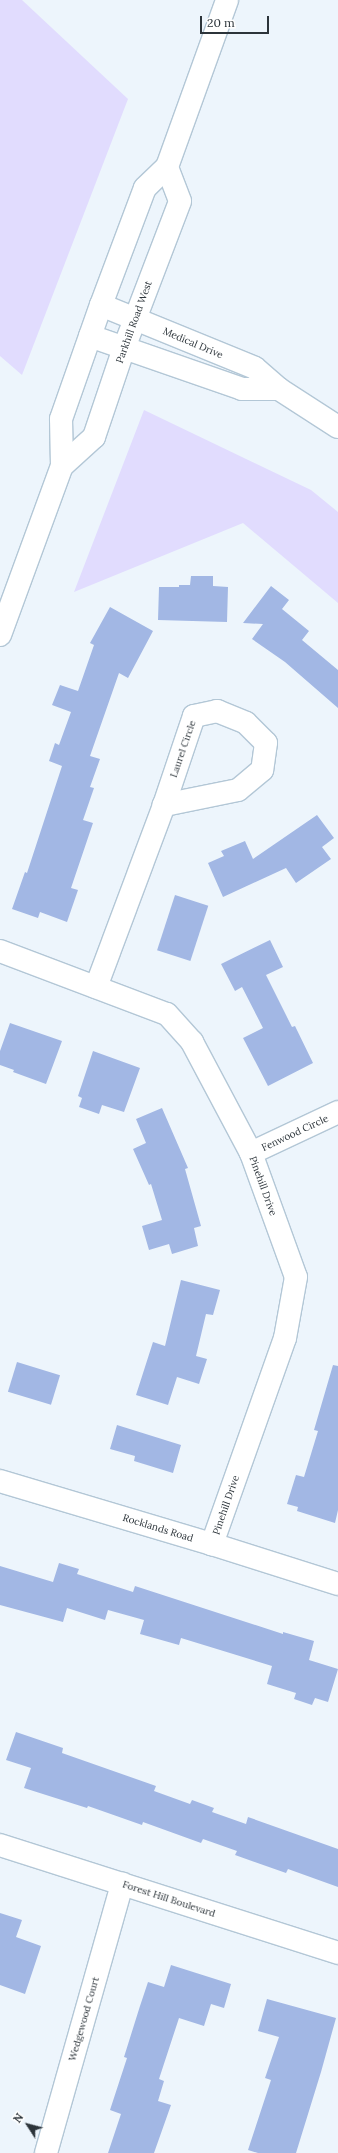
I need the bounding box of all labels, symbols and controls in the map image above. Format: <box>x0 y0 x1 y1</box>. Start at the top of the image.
scale bar <box>202 8 271 34</box>
text: 20 m <box>207 15 235 30</box>
street label: Parkhill Road West <box>113 279 155 365</box>
street label: Medical Drive <box>161 325 225 361</box>
street label: Laurel Circle <box>168 719 198 779</box>
street label: Fenwood Circle <box>260 1112 330 1154</box>
street label: Pinehill Drive <box>247 1155 279 1217</box>
street label: Pinehill Drive <box>210 1474 242 1536</box>
street label: Rocklands Road <box>121 1512 195 1544</box>
street label: Forest Hill Boulevard <box>121 1878 217 1920</box>
street label: Wedgewood Court <box>66 1976 102 2062</box>
north arrow <box>8 2105 48 2145</box>
text: N <box>10 2110 26 2126</box>

